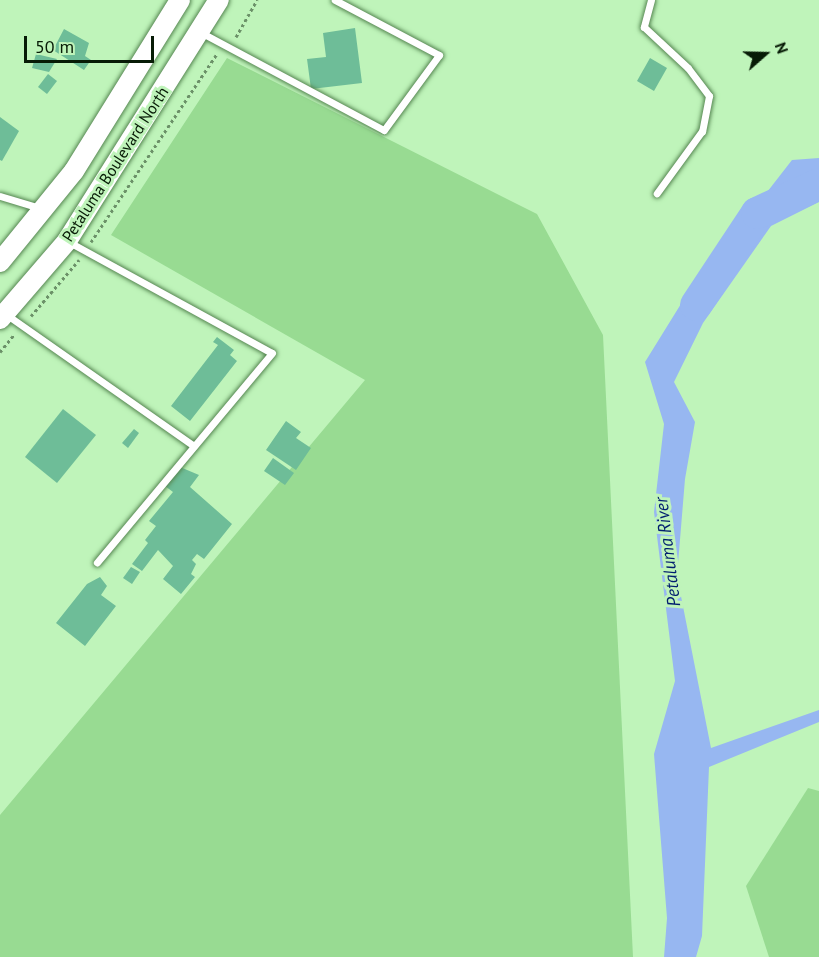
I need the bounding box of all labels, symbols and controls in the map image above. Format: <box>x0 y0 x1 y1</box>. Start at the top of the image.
scale bar <box>27 24 158 62</box>
north arrow <box>735 24 795 84</box>
text: 50 m <box>35 35 74 58</box>
text: N <box>771 39 793 56</box>
street label: Petaluma Boulevard North <box>58 83 172 245</box>
water label: Petaluma River <box>651 496 685 608</box>

